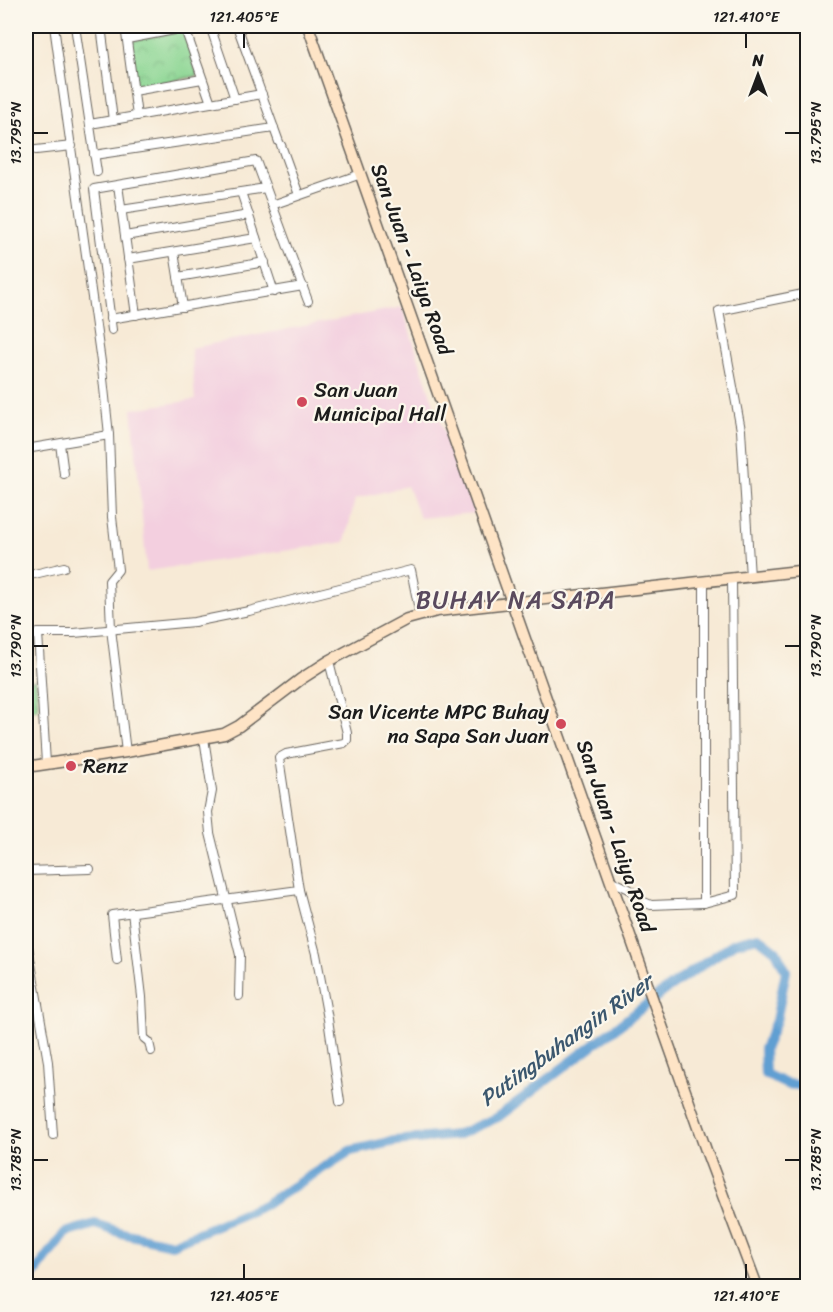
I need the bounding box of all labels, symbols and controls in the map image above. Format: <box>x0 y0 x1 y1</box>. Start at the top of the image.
text: 121.405°E <box>210 4 280 30</box>
text: 121.410°E <box>713 4 781 30</box>
north arrow <box>728 45 788 105</box>
text: N <box>751 46 764 75</box>
text: 13.795°N <box>3 101 29 164</box>
text: 13.795°N <box>803 101 829 164</box>
street label: San Juan - Laiya Road <box>360 158 465 362</box>
place label: San Juan Municipal Hall <box>314 371 447 433</box>
marker: San Juan Municipal Hall <box>295 395 309 409</box>
district label: BUHAY NA SAPA <box>416 579 616 621</box>
text: 13.790°N <box>3 614 29 678</box>
text: 13.790°N <box>803 614 829 678</box>
place label: San Vicente MPC Buhay na Sapa San Juan <box>328 693 549 755</box>
marker: San Vicente MPC Buhay na Sapa San Juan <box>554 717 568 731</box>
street label: San Juan - Laiya Road <box>565 734 667 940</box>
place label: Renz <box>83 747 129 785</box>
marker: Renz <box>64 759 78 773</box>
water label: Putingbuhangin River <box>471 961 664 1117</box>
text: 13.785°N <box>3 1128 29 1191</box>
text: 13.785°N <box>803 1128 829 1191</box>
text: 121.405°E <box>210 1283 280 1309</box>
text: 121.410°E <box>713 1283 781 1309</box>

